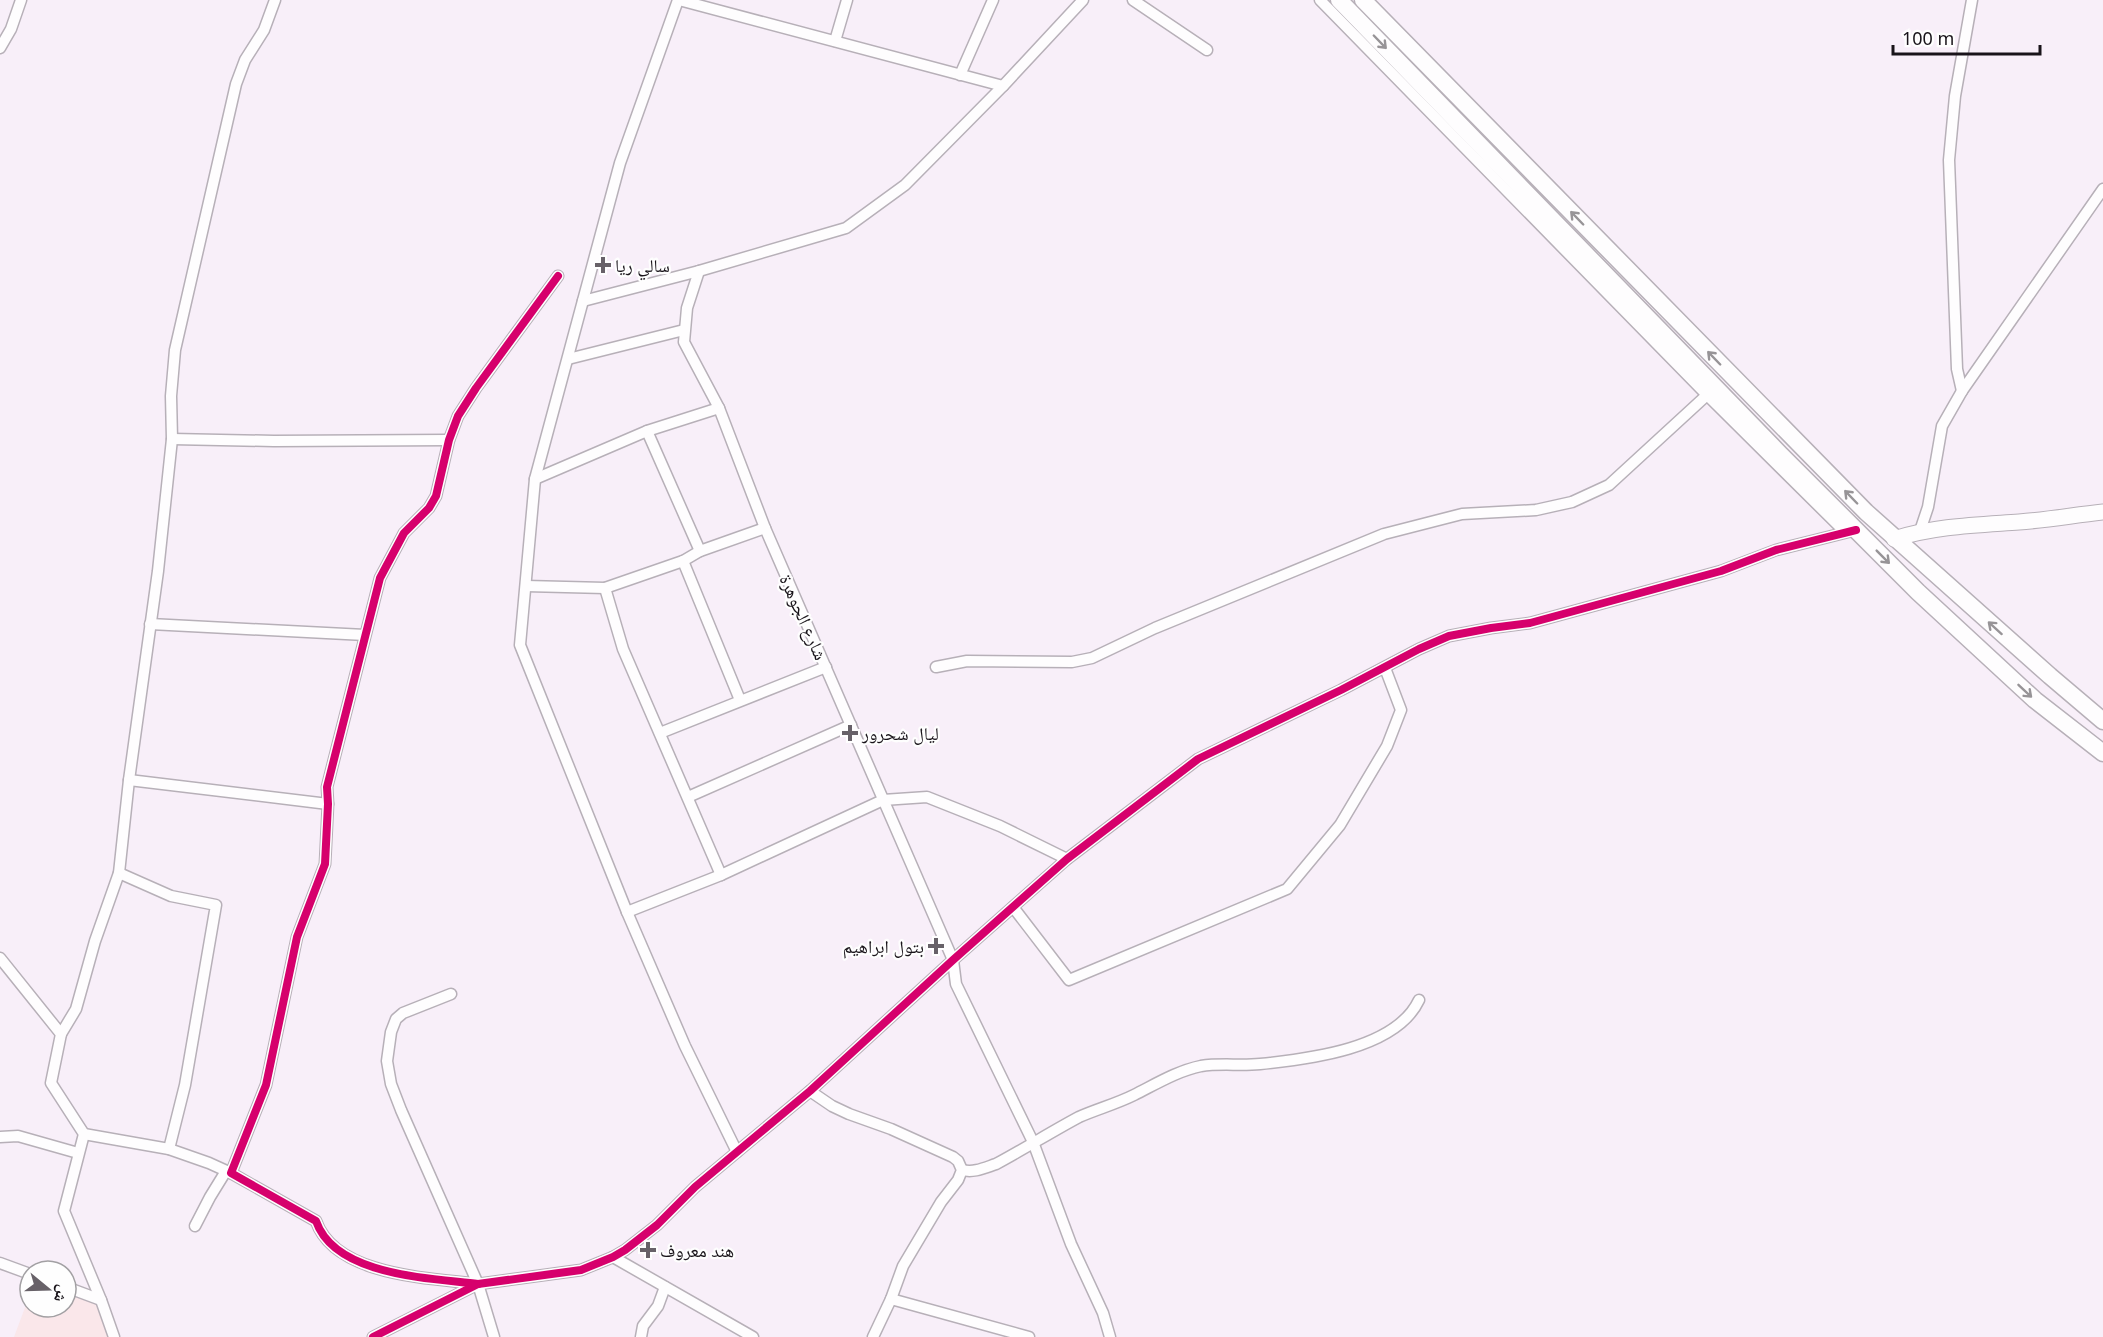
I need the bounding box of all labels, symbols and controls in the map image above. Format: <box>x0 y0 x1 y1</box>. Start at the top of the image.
scale bar <box>1893 18 2040 56</box>
text: 100 m <box>1902 26 1954 50</box>
one-way arrow <box>1373 34 1387 49</box>
one-way arrow <box>1570 211 1585 226</box>
place label: سالي ريا <box>615 253 670 281</box>
marker: سالي ريا <box>596 258 610 272</box>
one-way arrow <box>1707 350 1721 365</box>
one-way arrow <box>1843 489 1858 504</box>
one-way arrow <box>1876 550 1890 565</box>
street label: شارع الجوهرة <box>774 570 834 664</box>
one-way arrow <box>1988 621 2003 635</box>
one-way arrow <box>2017 683 2032 697</box>
place label: ليال شحرور <box>861 721 939 745</box>
marker: ليال شحرور <box>843 726 857 740</box>
place label: بتول ابراهيم <box>843 934 924 959</box>
marker: بتول ابراهيم <box>929 939 943 953</box>
place label: هند معروف <box>660 1238 734 1262</box>
marker: هند معروف <box>641 1243 655 1257</box>
north arrow <box>18 1259 78 1319</box>
text: ش <box>49 1282 75 1306</box>

